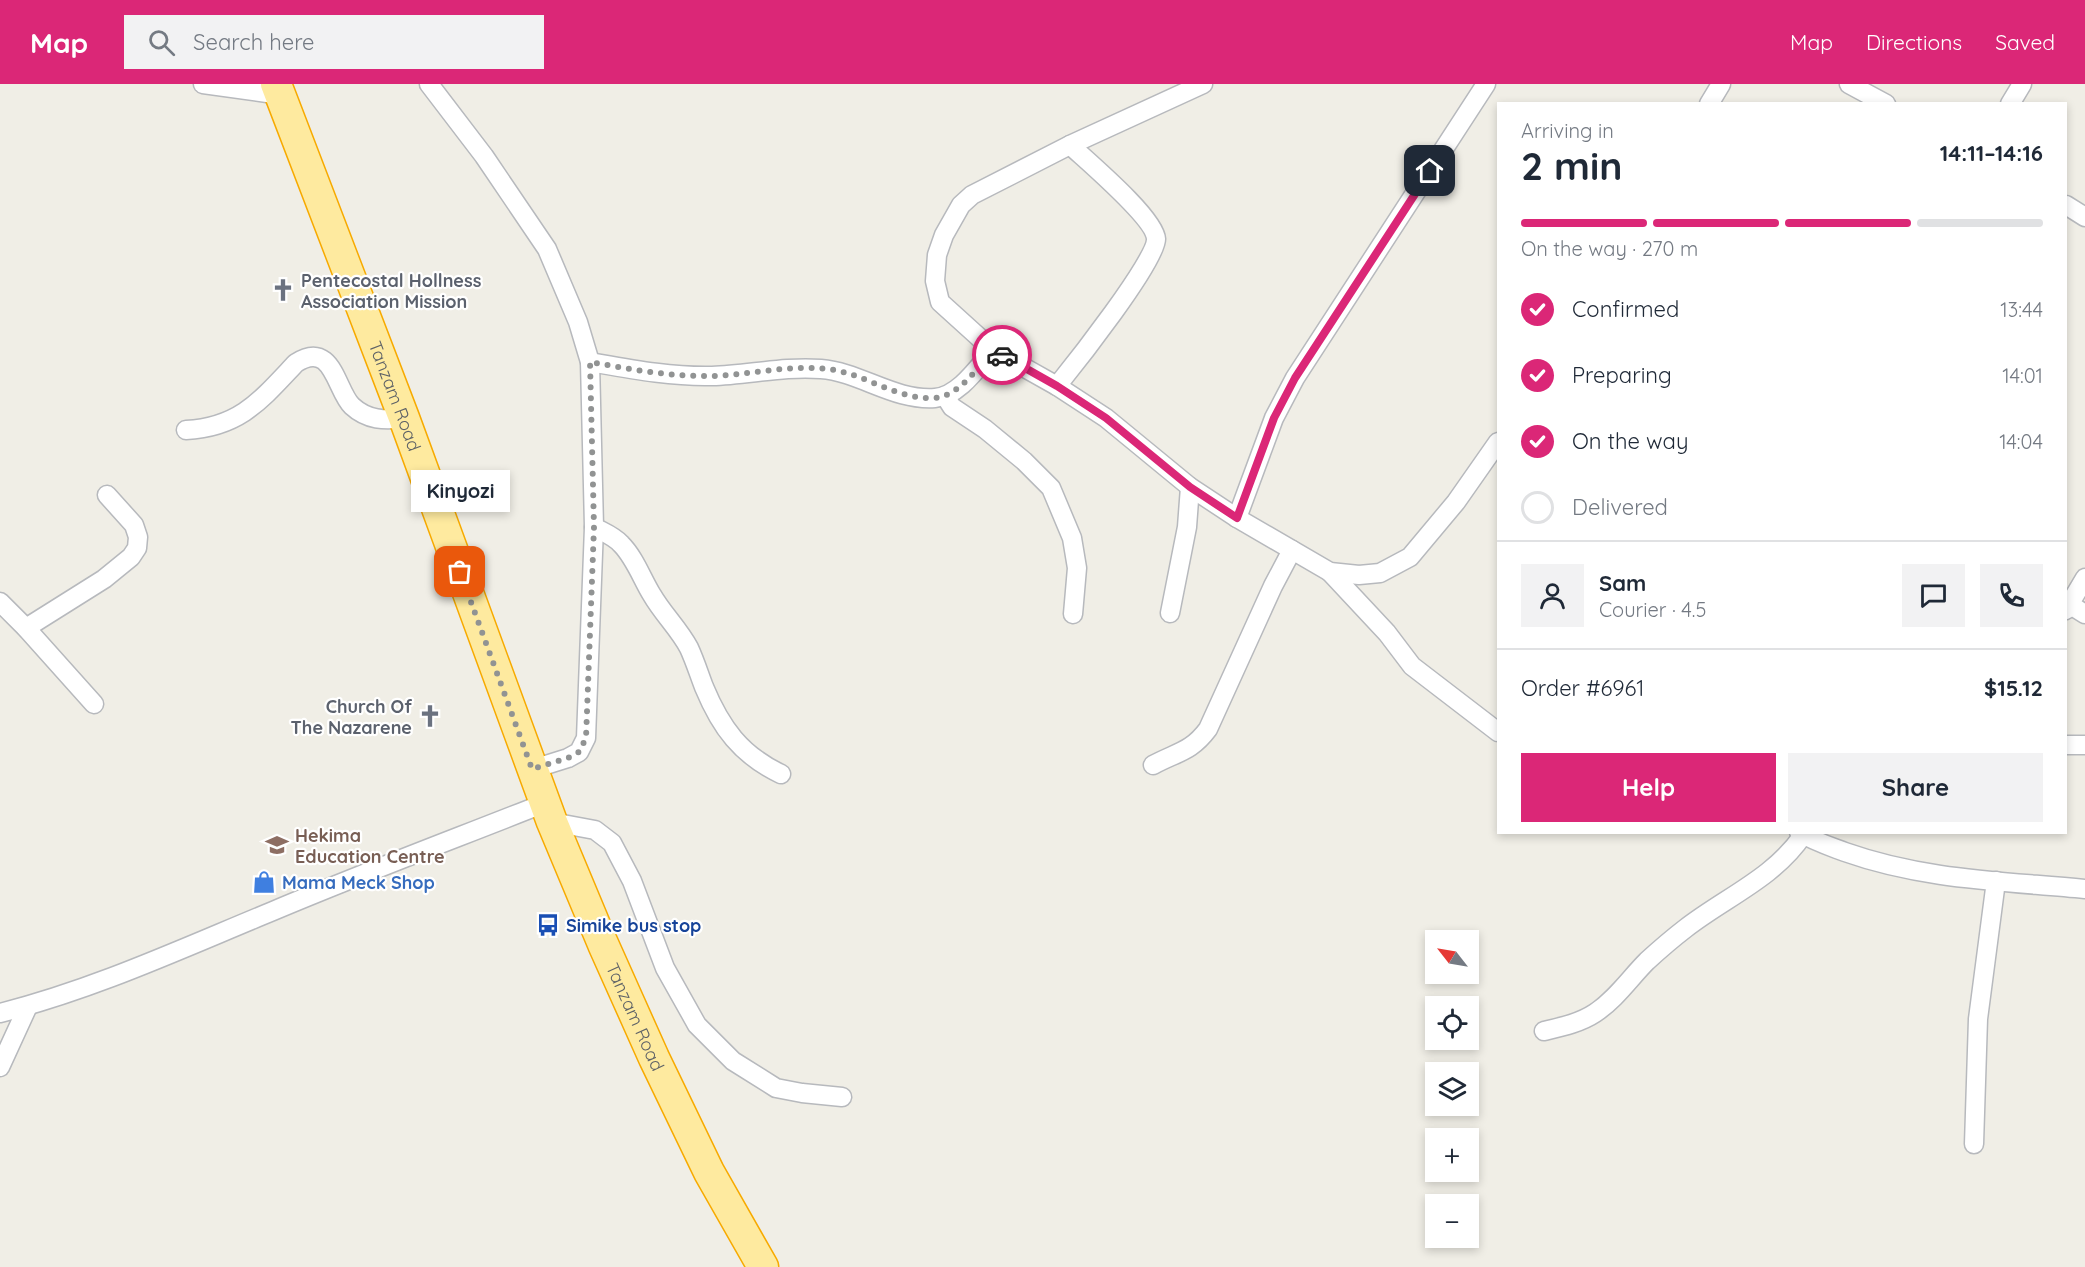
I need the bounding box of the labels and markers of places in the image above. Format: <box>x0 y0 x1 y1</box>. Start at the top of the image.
pin <box>1404 145 1455 196</box>
place label: Pentecostal Hollness Association Mission <box>301 269 482 313</box>
church icon: Pentecostal Hollness Association Mission <box>270 277 296 303</box>
callout: Kinyozi <box>410 470 510 512</box>
pin <box>434 546 485 597</box>
place label: Church Of The Nazarene <box>291 695 412 739</box>
church icon: Church Of The Nazarene <box>417 703 443 729</box>
place label: Hekima Education Centre <box>295 824 445 868</box>
school or university icon: Hekima Education Centre <box>264 832 290 858</box>
shop icon: Mama Meck Shop <box>251 869 277 895</box>
place label: Mama Meck Shop <box>282 871 435 894</box>
bus stop icon: Simike bus stop <box>535 912 561 938</box>
place label: Simike bus stop <box>566 914 701 937</box>

